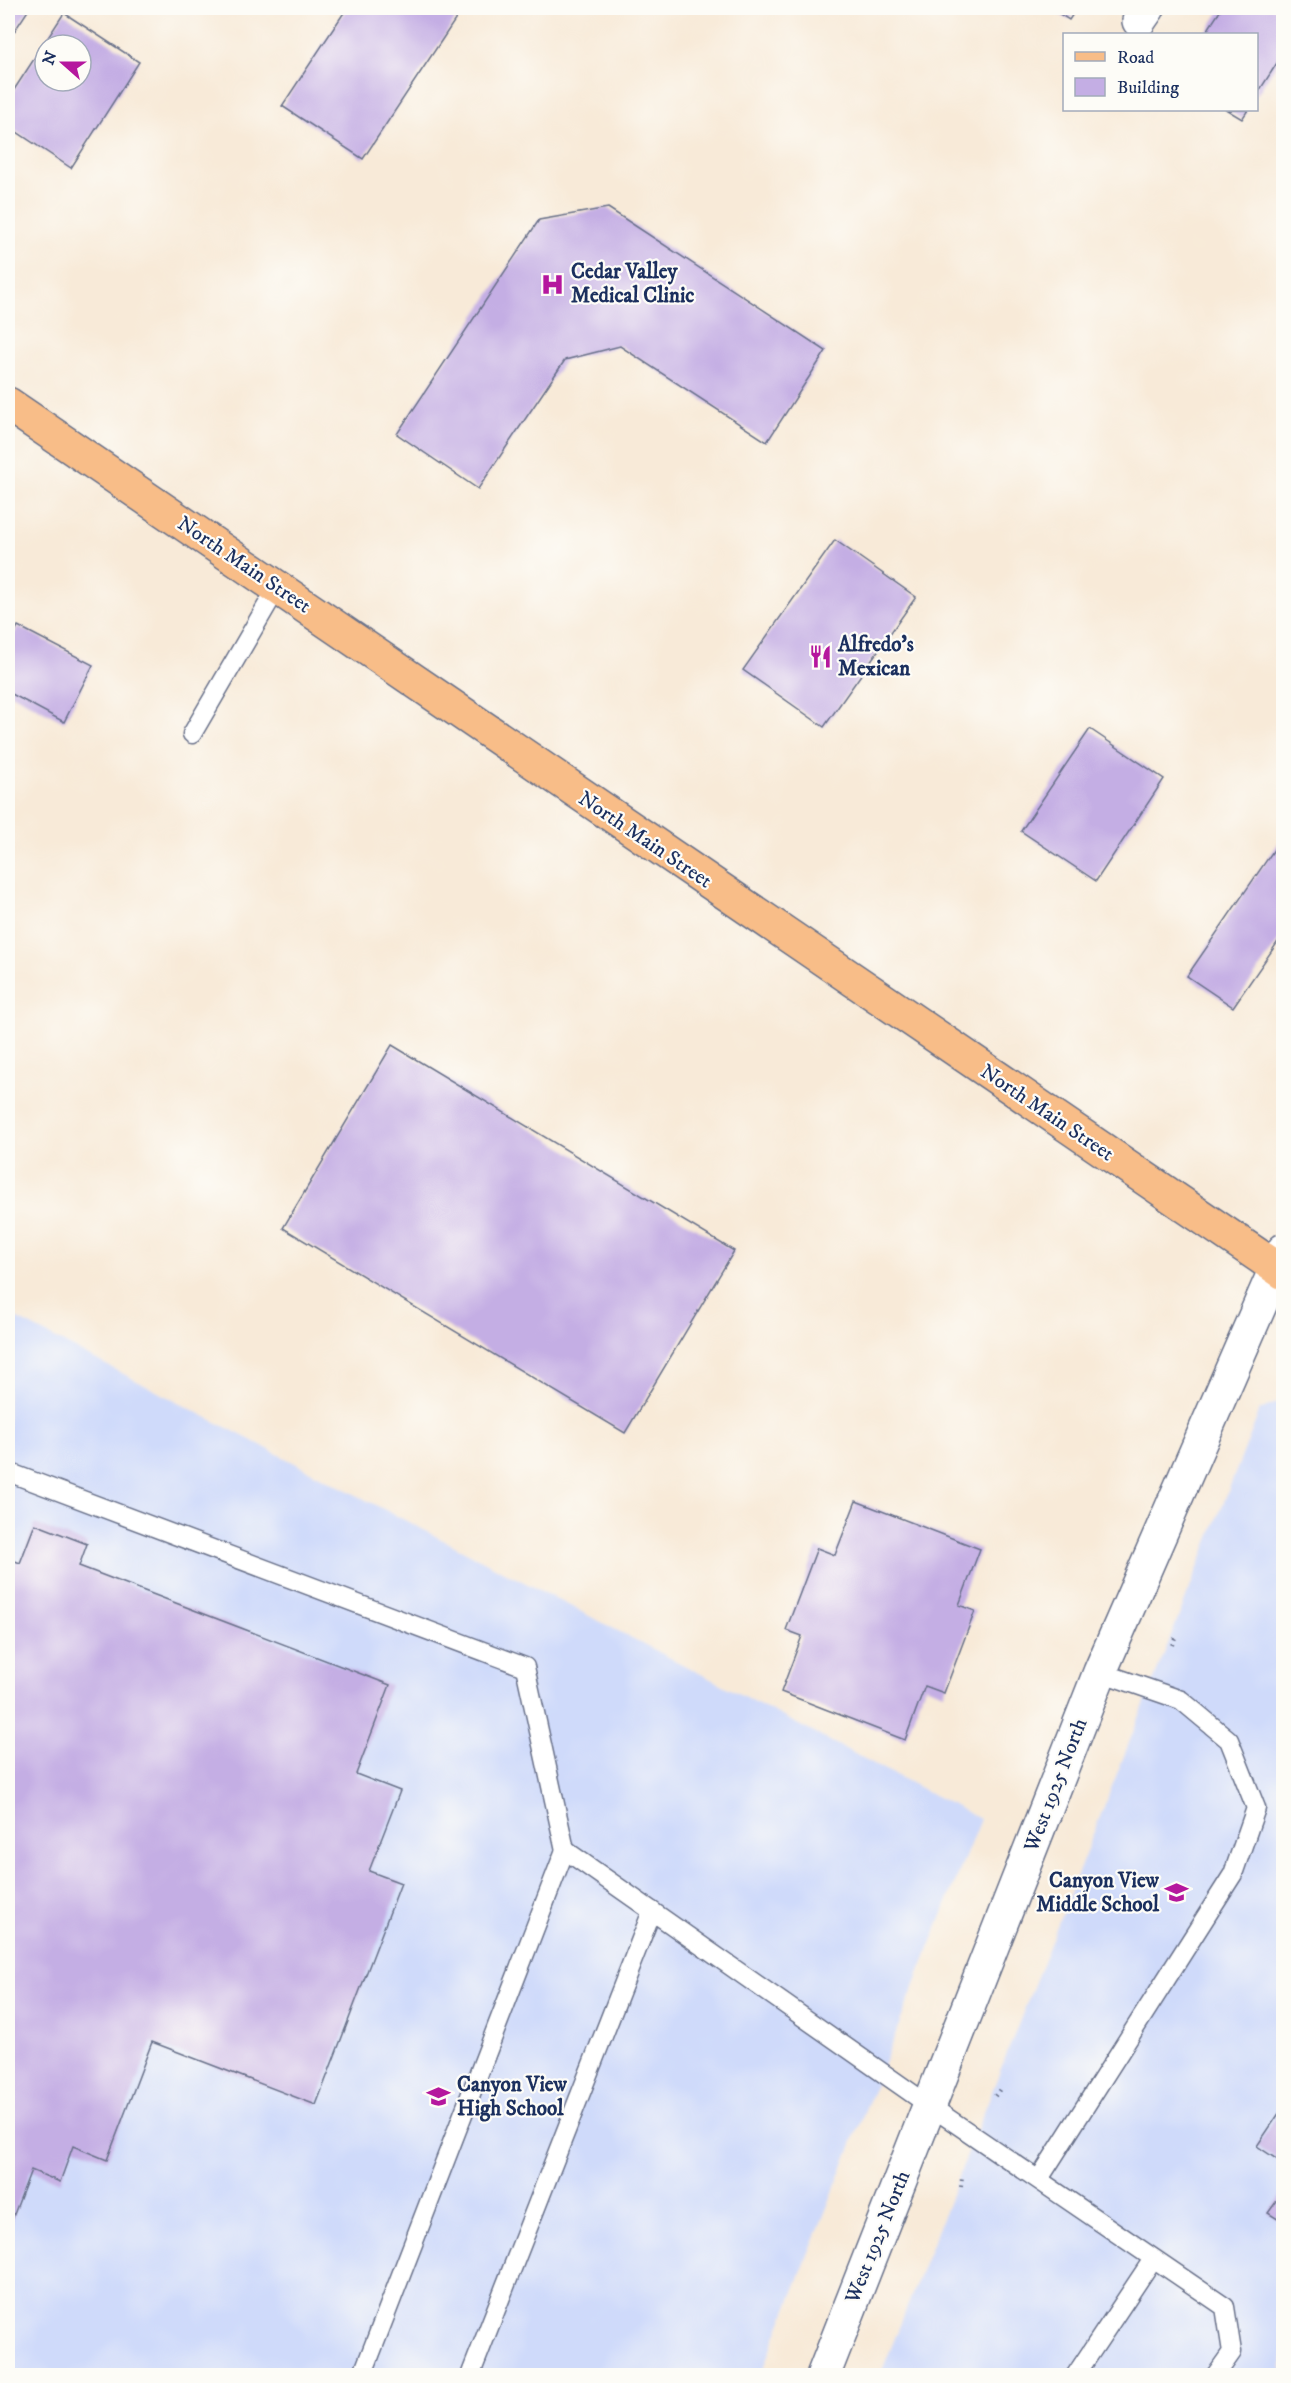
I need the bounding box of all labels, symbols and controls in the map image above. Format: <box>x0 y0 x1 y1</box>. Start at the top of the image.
north arrow <box>33 33 93 93</box>
legend <box>1063 33 1258 111</box>
text: Road <box>1117 47 1154 69</box>
text: N <box>38 48 62 68</box>
text: Building <box>1117 77 1179 99</box>
place label: Cedar Valley Medical Clinic <box>571 259 694 309</box>
hospital icon: Cedar Valley Medical Clinic <box>540 271 566 297</box>
street label: North Main Street <box>172 511 316 619</box>
place label: Alfredo's Mexican <box>837 632 914 682</box>
restaurant icon: Alfredo's Mexican <box>807 644 833 670</box>
street label: North Main Street <box>573 786 717 894</box>
street label: North Main Street <box>975 1059 1119 1167</box>
street label: West 1925 North <box>1018 1715 1093 1856</box>
place label: Canyon View Middle School <box>1036 1868 1160 1918</box>
school or university icon: Canyon View Middle School <box>1164 1880 1190 1906</box>
place label: Canyon View High School <box>457 2072 568 2122</box>
school or university icon: Canyon View High School <box>426 2084 452 2110</box>
street label: West 1925 North <box>839 2167 916 2308</box>

